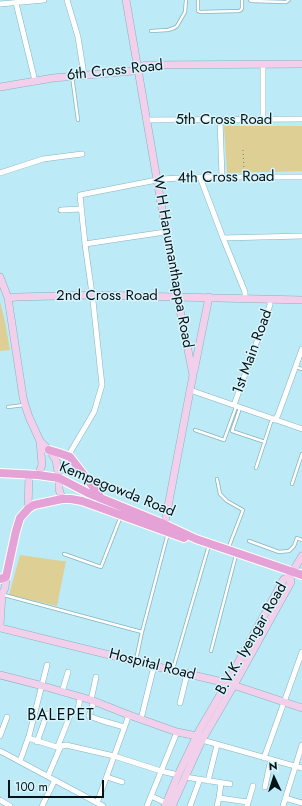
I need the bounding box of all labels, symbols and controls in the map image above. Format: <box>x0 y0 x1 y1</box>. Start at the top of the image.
street label: 6th Cross Road <box>66 57 164 85</box>
street label: 5th Cross Road <box>176 111 272 129</box>
street label: 4th Cross Road <box>177 168 275 188</box>
street label: W H Hanumanthappa Road <box>148 174 196 350</box>
street label: 2nd Cross Road <box>56 287 158 305</box>
street label: 1st Main Road <box>229 307 277 397</box>
street label: Kempegowda Road <box>57 459 177 521</box>
street label: B.V.K. Iyengar Road <box>213 580 291 698</box>
street label: Hospital Road <box>107 646 197 684</box>
district label: BALEPET <box>27 706 95 726</box>
north arrow <box>254 758 294 798</box>
text: N <box>268 758 278 774</box>
scale bar <box>10 772 106 798</box>
text: 100 m <box>15 778 48 796</box>

